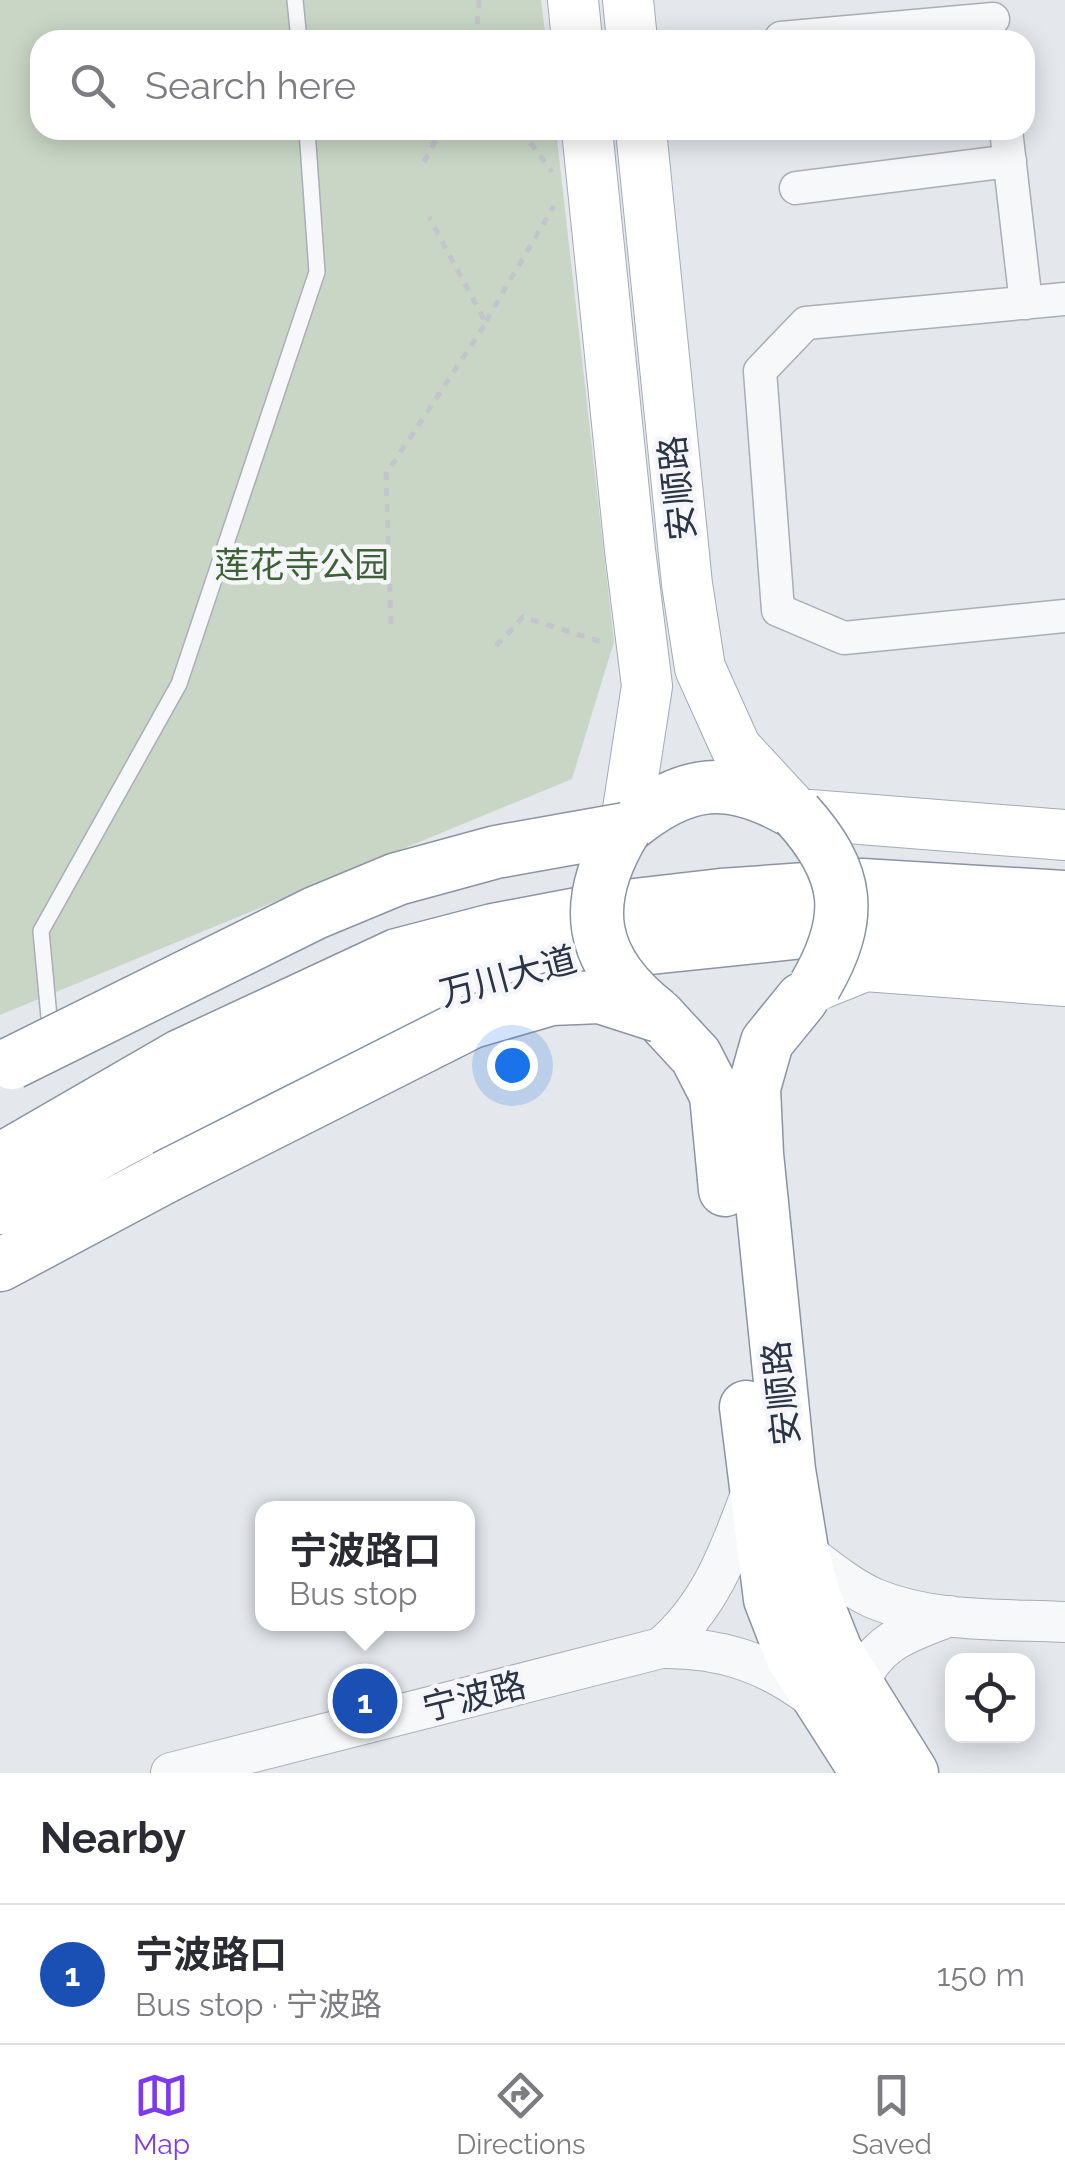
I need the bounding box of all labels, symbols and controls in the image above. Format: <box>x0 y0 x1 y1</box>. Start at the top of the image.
search box <box>30 30 1035 140</box>
icon: search <box>65 58 120 113</box>
text: Search here <box>145 63 356 108</box>
street label: 安顺路 <box>651 434 703 542</box>
park label: 莲花寺公园 <box>214 544 390 585</box>
street label: 万川大道 <box>435 938 581 1014</box>
your location <box>487 1040 538 1091</box>
street label: 安顺路 <box>755 1339 807 1447</box>
popup <box>255 1501 475 1631</box>
text: 宁波路口 <box>289 1528 441 1573</box>
text: Bus stop <box>289 1575 418 1612</box>
map controls <box>945 1653 1035 1743</box>
button: locate <box>945 1653 1035 1743</box>
street label: 宁波路 <box>418 1663 530 1729</box>
pin: 1 <box>332 1664 398 1738</box>
text: Nearby <box>40 1814 186 1863</box>
text: 宁波路口 <box>135 1932 287 1977</box>
text: 1 <box>65 1956 80 1993</box>
text: 150 m <box>937 1956 1025 1993</box>
text: Bus stop · 宁波路 <box>135 1986 382 2023</box>
tab: Map <box>133 2068 190 2161</box>
tab: Directions <box>456 2068 586 2161</box>
tab: Saved <box>852 2068 932 2161</box>

